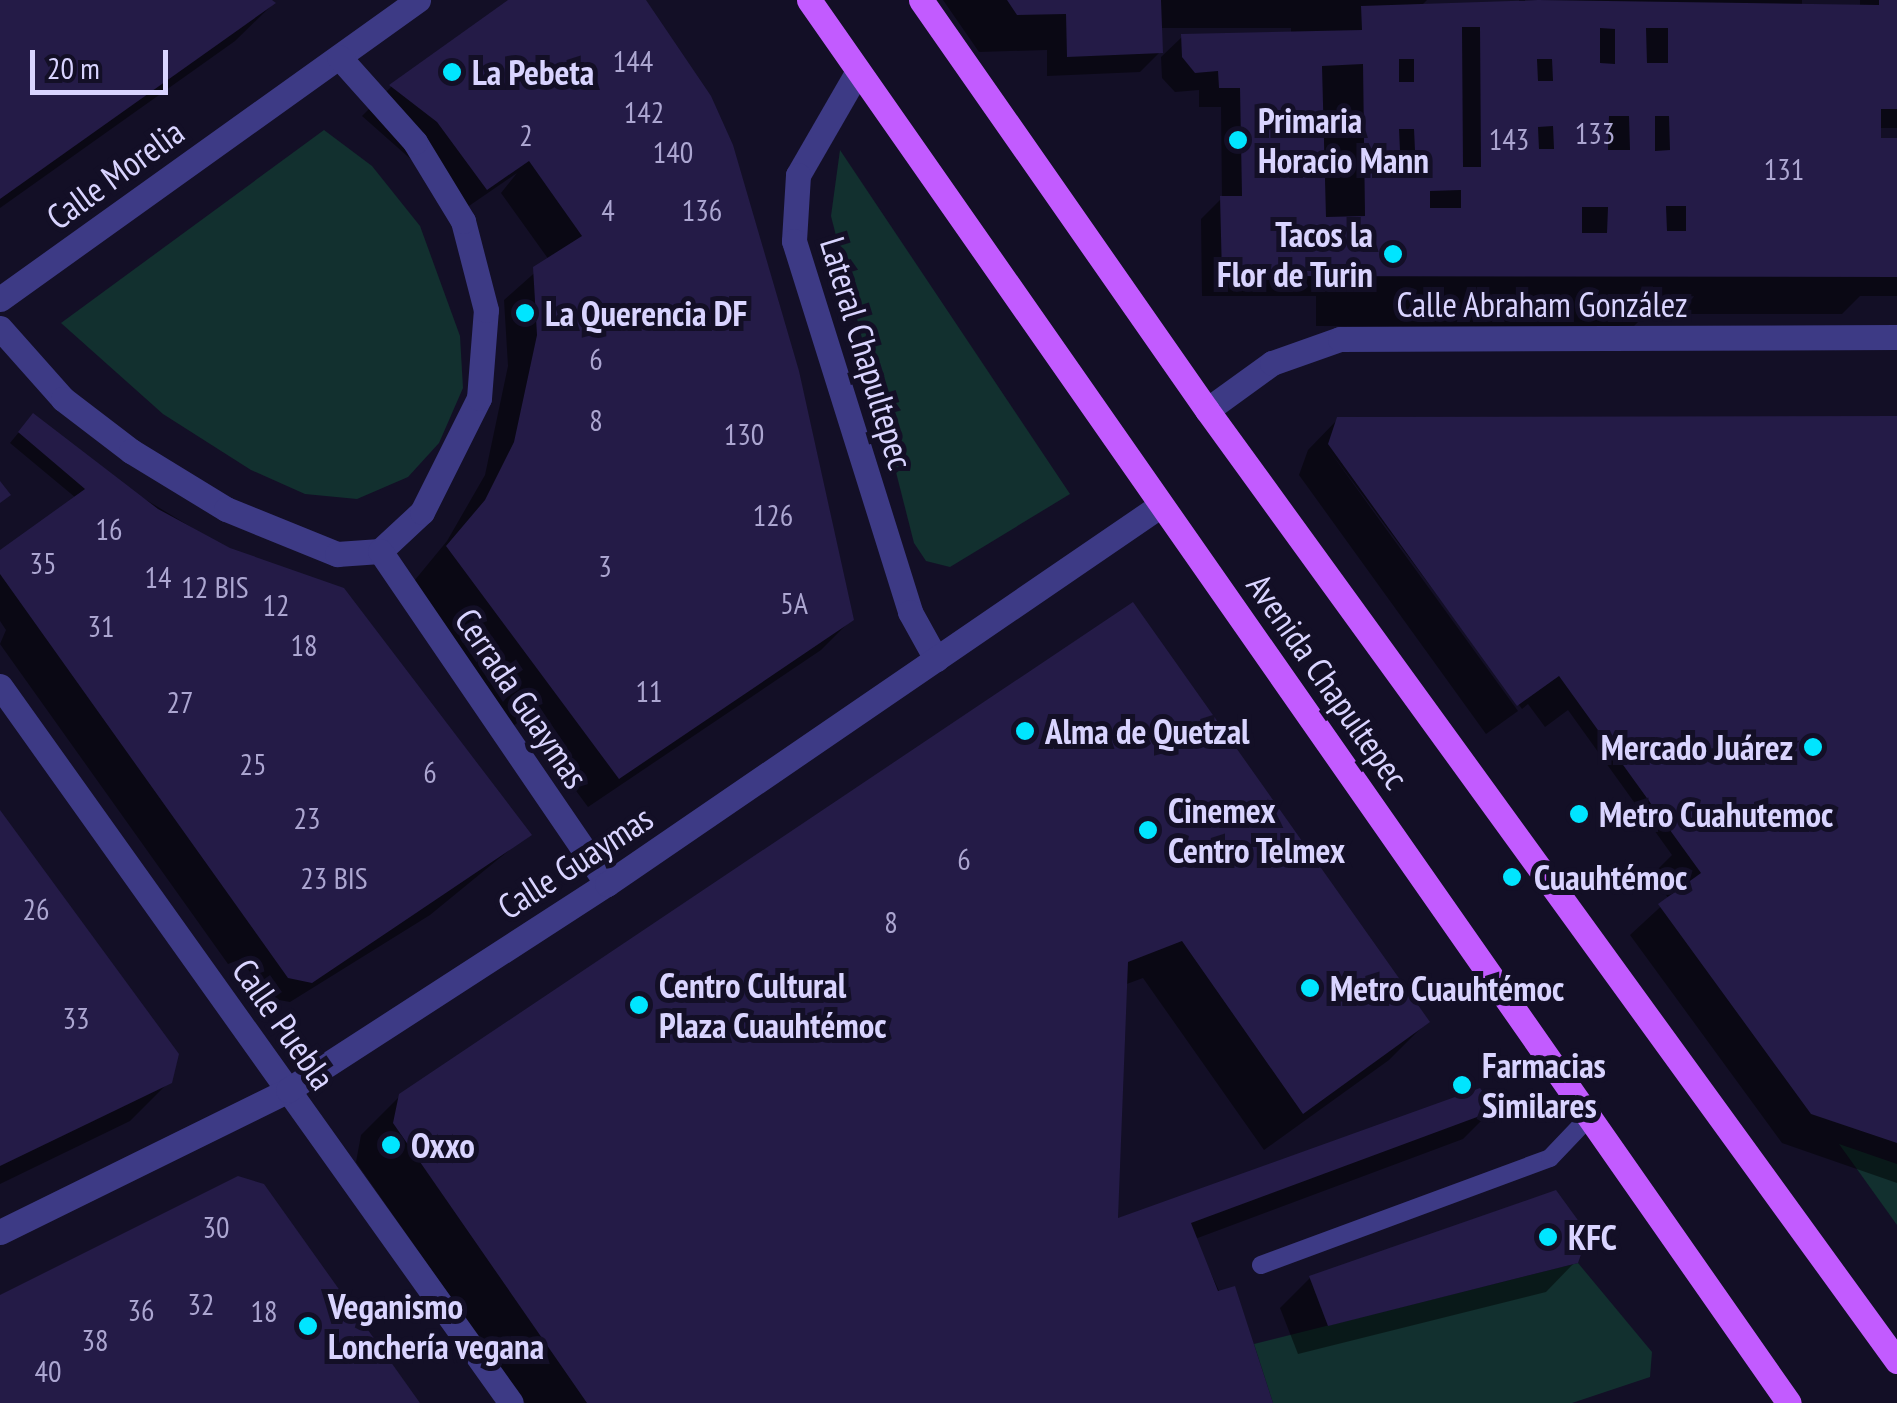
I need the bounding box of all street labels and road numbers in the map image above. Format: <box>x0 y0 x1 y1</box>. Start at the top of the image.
street label: Calle Morelia <box>38 110 192 238</box>
street label: Lateral Chapultepec <box>812 232 922 474</box>
street label: Calle Abraham González <box>1396 283 1688 325</box>
street label: Avenida Chapultepec <box>1238 565 1418 797</box>
street label: Cerrada Guaymas <box>447 600 597 796</box>
street label: Calle Guaymas <box>490 796 660 928</box>
street label: Calle Puebla <box>224 951 344 1097</box>

